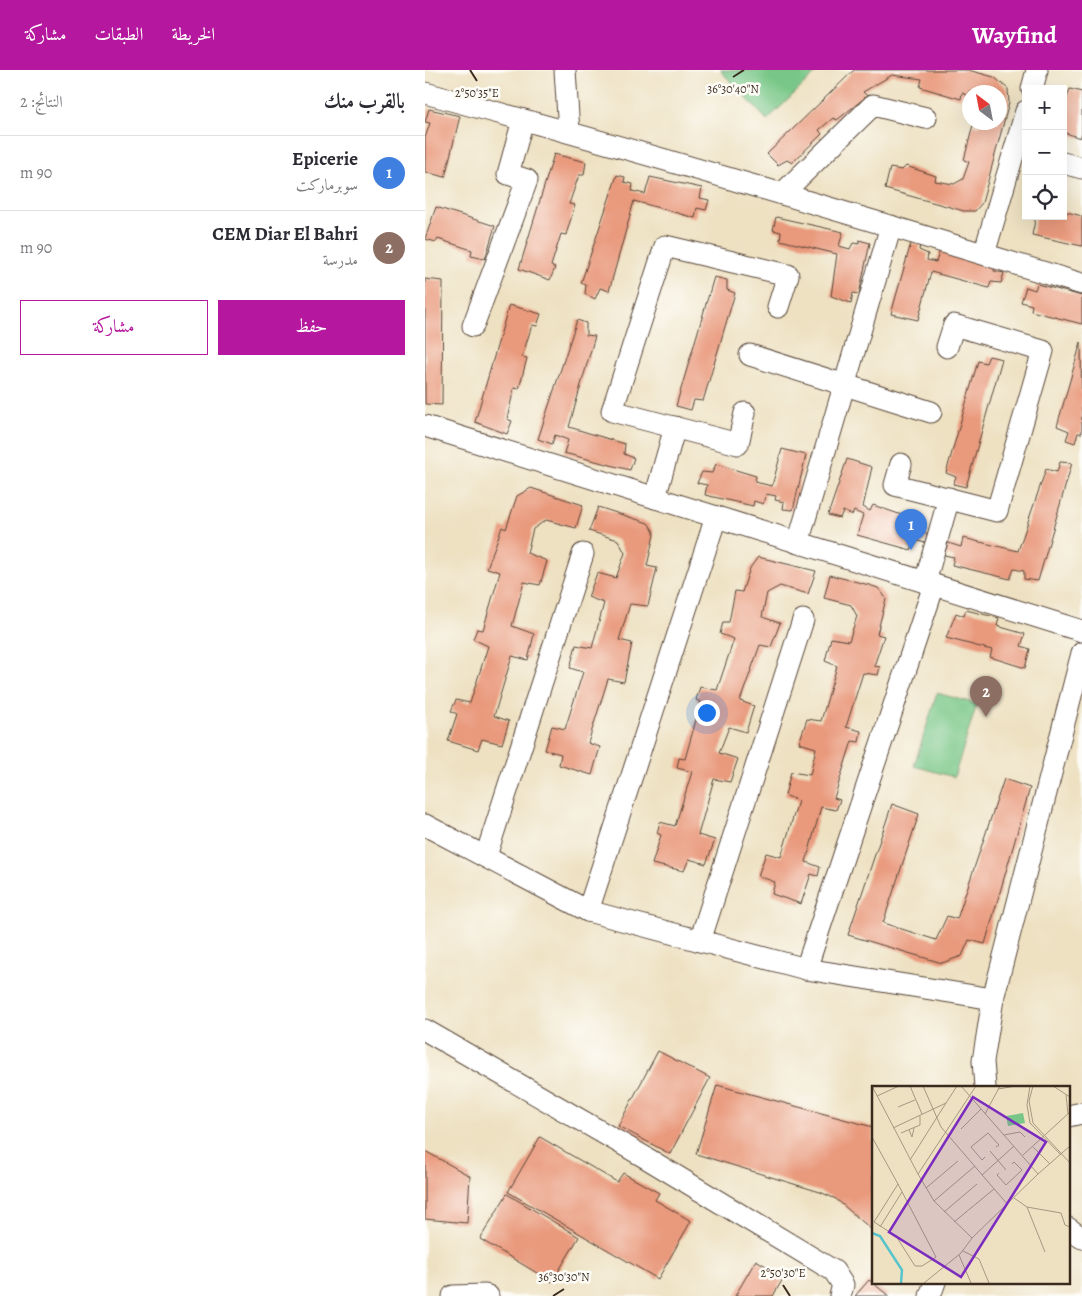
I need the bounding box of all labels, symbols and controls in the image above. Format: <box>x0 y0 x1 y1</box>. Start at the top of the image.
text: Wayfind <box>972 19 1057 51</box>
text: مشاركة <box>25 22 66 46</box>
text: الطبقات <box>94 22 143 46</box>
text: الخريطة <box>171 22 215 46</box>
text: 36°30'40"N <box>707 81 759 97</box>
text: 2°50'35"E <box>455 85 499 101</box>
north arrow <box>962 85 1007 130</box>
map controls <box>1022 85 1067 220</box>
button: + <box>1022 85 1067 130</box>
text: بالقرب منك <box>324 87 405 115</box>
text: النتائج: 2 <box>20 91 63 113</box>
button: − <box>1022 130 1067 175</box>
text: Epicerie <box>292 146 358 172</box>
text: 90 m <box>20 162 52 184</box>
text: 1 <box>386 162 392 184</box>
text: سوبرماركت <box>296 174 358 196</box>
button: locate <box>1022 175 1067 220</box>
text: CEM Diar El Bahri <box>212 221 358 247</box>
text: 90 m <box>20 237 52 259</box>
text: 2 <box>385 237 393 259</box>
text: مدرسة <box>323 249 358 271</box>
button: مشاركة <box>20 300 208 355</box>
button: حفظ <box>218 300 405 355</box>
pin: 1 <box>895 509 927 550</box>
pin: 2 <box>970 676 1002 717</box>
your location <box>694 700 720 726</box>
inset map <box>872 1086 1069 1284</box>
text: 2°50'30"E <box>760 1265 806 1281</box>
text: 36°30'30"N <box>538 1269 590 1285</box>

